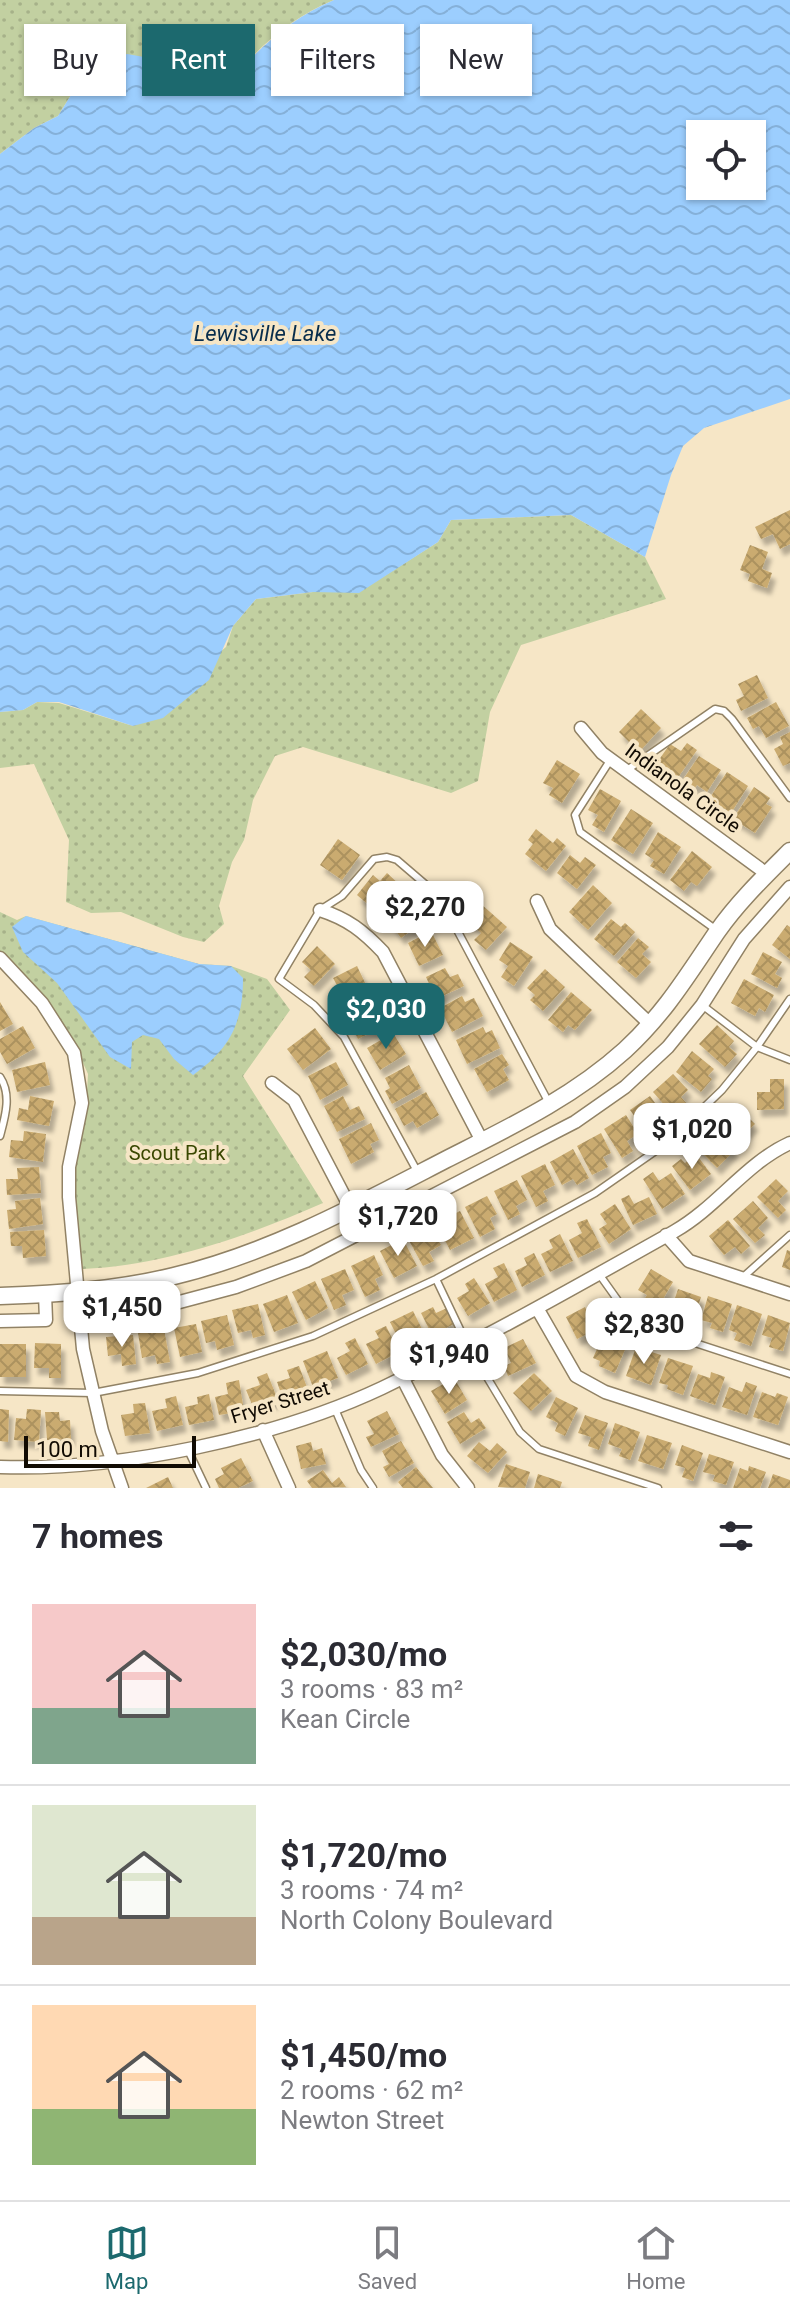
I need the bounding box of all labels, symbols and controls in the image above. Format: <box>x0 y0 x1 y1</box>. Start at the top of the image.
chip: Buy <box>24 24 126 96</box>
chip: Rent <box>142 24 255 96</box>
chip: Filters <box>271 24 404 96</box>
chip: New <box>420 24 532 96</box>
map controls <box>686 120 766 200</box>
button: locate <box>686 120 766 200</box>
water label: Lewisville Lake <box>194 321 336 346</box>
street label: Indianola Circle <box>620 738 746 838</box>
pin: $2,270 <box>360 881 490 949</box>
text: $2,270 <box>385 892 465 922</box>
pin: $2,030 <box>321 983 451 1051</box>
text: $2,030 <box>346 994 426 1024</box>
pin: $1,020 <box>627 1103 757 1171</box>
text: $1,020 <box>652 1114 732 1144</box>
park label: Scout Park <box>129 1141 226 1165</box>
pin: $1,720 <box>333 1190 463 1258</box>
text: $1,720 <box>358 1201 438 1231</box>
pin: $1,450 <box>57 1281 187 1349</box>
text: $1,450 <box>82 1292 162 1322</box>
pin: $2,830 <box>579 1298 709 1366</box>
text: $2,830 <box>604 1309 684 1339</box>
pin: $1,940 <box>384 1328 514 1396</box>
text: $1,940 <box>409 1339 489 1369</box>
street label: Fryer Street <box>228 1376 332 1428</box>
scale bar <box>24 1432 196 1468</box>
text: 100 m <box>36 1437 98 1462</box>
icon: filters <box>714 1514 758 1558</box>
text: 7 homes <box>32 1516 163 1556</box>
text: $2,030/mo <box>280 1634 447 1674</box>
icon: home <box>96 1636 192 1732</box>
text: 3 rooms · 83 m² <box>280 1674 463 1704</box>
text: Kean Circle <box>280 1704 410 1734</box>
text: $1,720/mo <box>280 1835 447 1875</box>
icon: home <box>96 1837 192 1933</box>
text: 3 rooms · 74 m² <box>280 1875 463 1905</box>
text: North Colony Boulevard <box>280 1905 553 1935</box>
text: $1,450/mo <box>280 2035 447 2075</box>
icon: home <box>96 2037 192 2133</box>
text: 2 rooms · 62 m² <box>280 2075 463 2105</box>
text: Newton Street <box>280 2105 444 2135</box>
tab: Map <box>105 2221 149 2294</box>
tab: Saved <box>358 2221 417 2294</box>
tab: Home <box>626 2221 685 2294</box>

